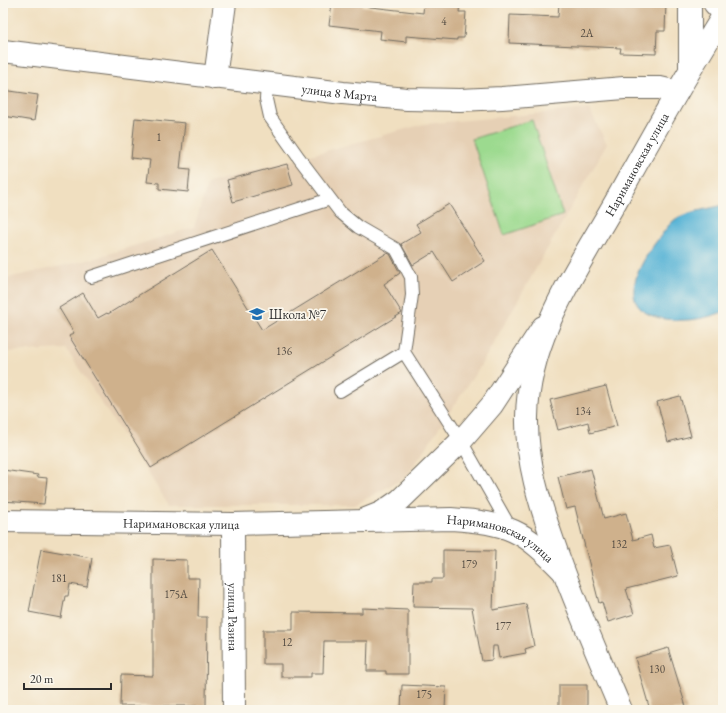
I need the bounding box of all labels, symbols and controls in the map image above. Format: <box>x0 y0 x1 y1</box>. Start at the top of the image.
house number: 4 <box>441 14 447 28</box>
house number: 2А <box>581 26 594 40</box>
street label: улица 8 Марта <box>301 80 379 105</box>
street label: Наримановская улица <box>601 109 673 220</box>
house number: 1 <box>156 130 162 144</box>
school or university icon: Школа №7 <box>248 305 266 323</box>
place label: Школа №7 <box>269 306 327 323</box>
house number: 136 <box>276 344 293 358</box>
house number: 134 <box>575 404 592 418</box>
street label: Наримановская улица <box>446 511 558 567</box>
street label: Наримановская улица <box>123 515 240 533</box>
house number: 132 <box>611 537 628 551</box>
house number: 179 <box>461 557 478 571</box>
house number: 181 <box>51 571 67 585</box>
street label: улица Разина <box>224 583 242 652</box>
house number: 175А <box>164 587 188 601</box>
house number: 177 <box>495 619 512 633</box>
house number: 12 <box>282 635 293 649</box>
house number: 130 <box>649 662 665 676</box>
scale bar <box>24 665 111 691</box>
text: 20 m <box>30 671 54 687</box>
house number: 175 <box>416 687 432 701</box>

